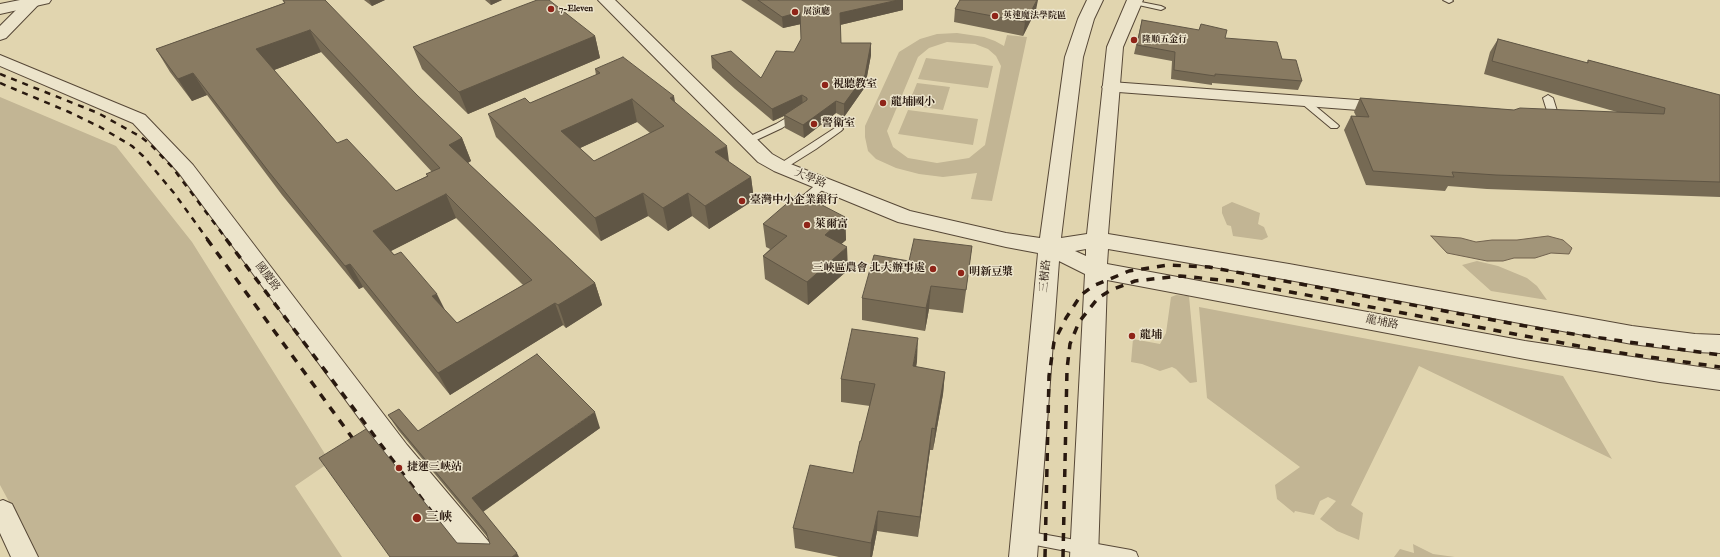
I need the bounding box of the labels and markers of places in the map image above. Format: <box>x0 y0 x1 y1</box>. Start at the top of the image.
marker: 7-Eleven <box>546 4 556 14</box>
place label: 7-Eleven <box>559 4 593 14</box>
marker: 展演廳 <box>790 7 800 17</box>
place label: 展演廳 <box>803 7 830 17</box>
marker: 英速魔法學院區 <box>990 11 1000 21</box>
place label: 英速魔法學院區 <box>1003 11 1066 21</box>
marker: 隆順五金行 <box>1129 35 1139 45</box>
place label: 隆順五金行 <box>1142 35 1187 45</box>
place label: 視聽教室 <box>833 78 877 92</box>
marker: 視聽教室 <box>820 80 830 90</box>
place label: 龍埔國小 <box>891 96 935 110</box>
marker: 龍埔國小 <box>878 98 888 108</box>
place label: 警衛室 <box>822 117 855 131</box>
marker: 警衛室 <box>809 119 819 129</box>
place label: 臺灣中小企業銀行 <box>750 194 838 208</box>
marker: 臺灣中小企業銀行 <box>737 196 747 206</box>
place label: 萊爾富 <box>815 218 848 232</box>
marker: 萊爾富 <box>802 220 812 230</box>
place label: 三峽區農會 北大辦事處 <box>813 262 925 276</box>
marker: 三峽區農會 北大辦事處 <box>928 264 938 274</box>
place label: 明新豆漿 <box>969 266 1013 280</box>
marker: 明新豆漿 <box>956 268 966 278</box>
place label: 龍埔 <box>1140 329 1162 343</box>
marker: 龍埔 <box>1127 331 1137 341</box>
place label: 捷運三峽站 <box>407 461 462 475</box>
marker: 捷運三峽站 <box>394 463 404 473</box>
place label: 三峽 <box>426 510 452 526</box>
marker: 三峽 <box>411 512 423 524</box>

